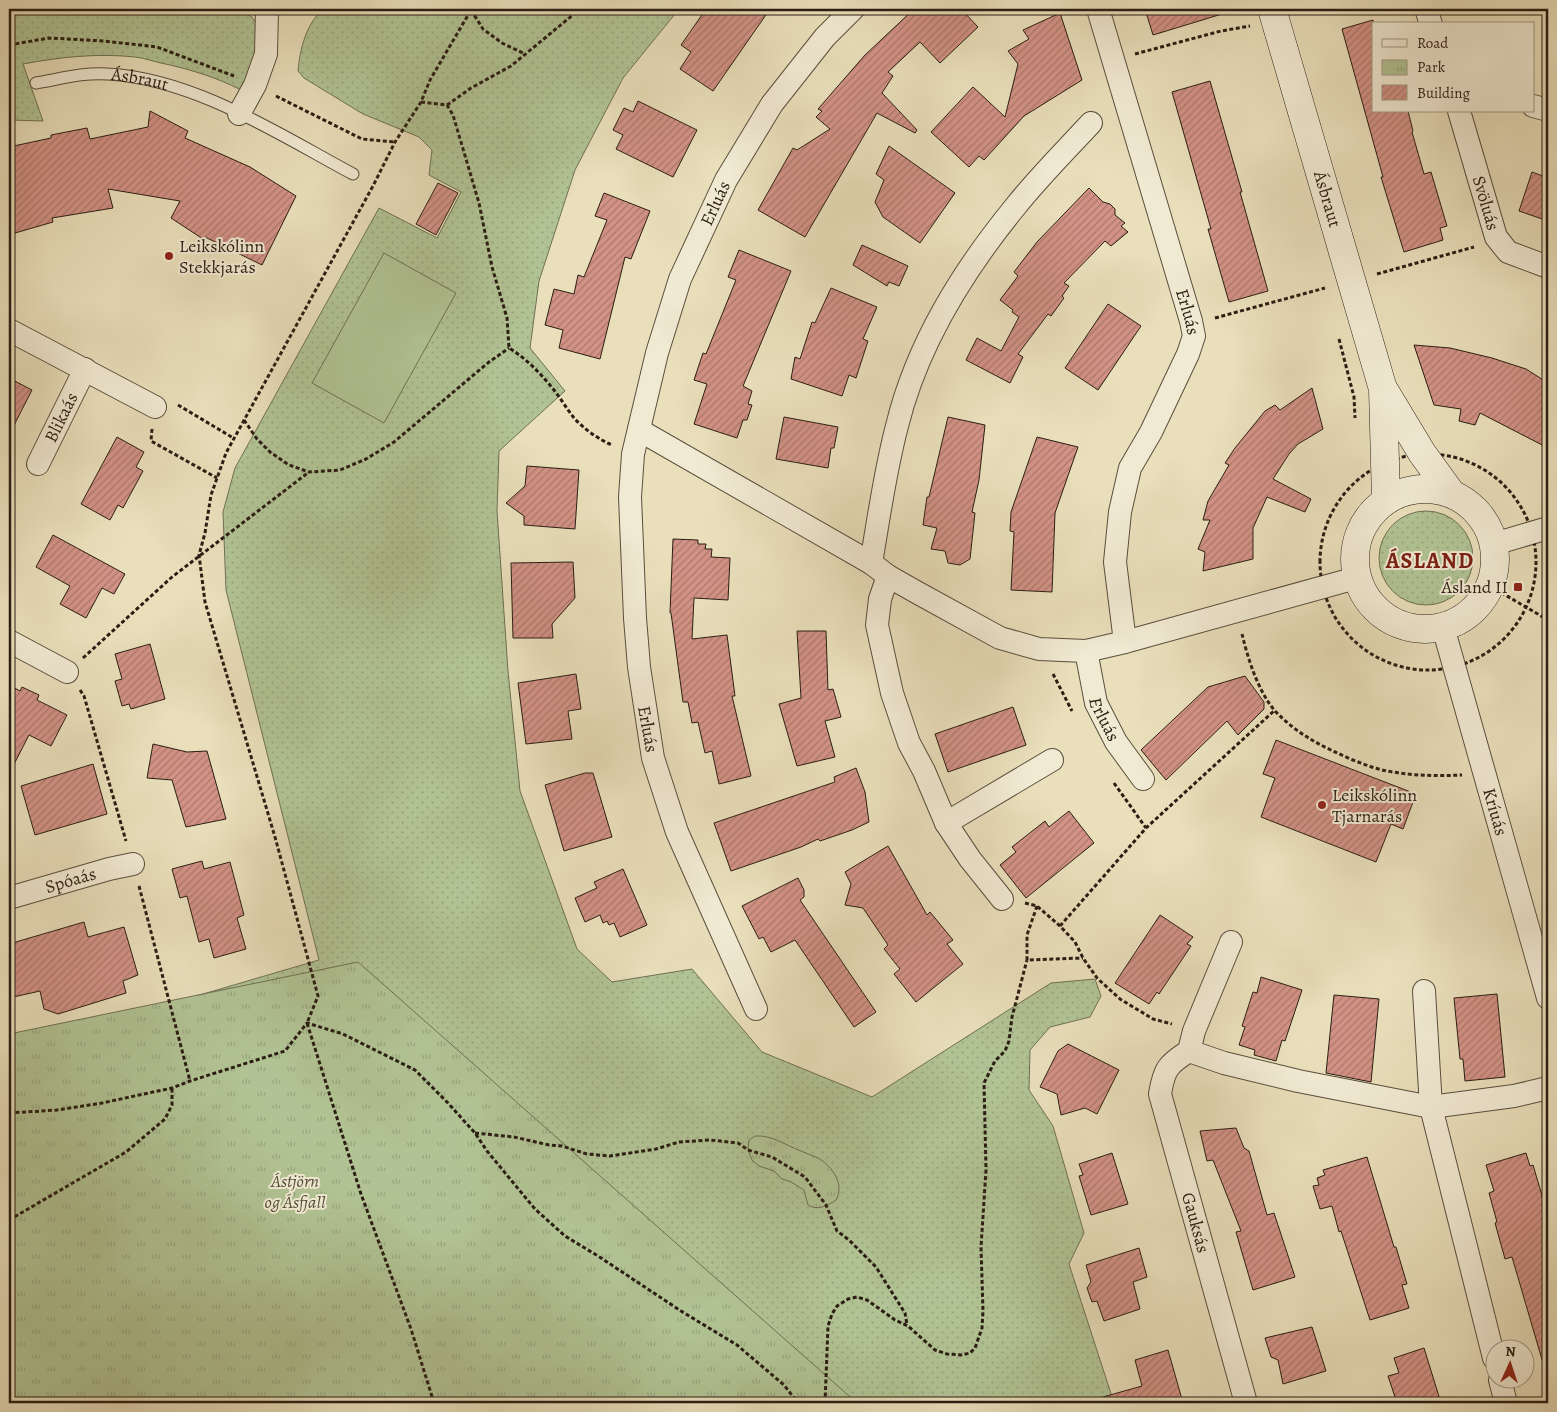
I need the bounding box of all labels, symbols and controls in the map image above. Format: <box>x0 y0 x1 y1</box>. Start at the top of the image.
legend <box>1372 22 1534 112</box>
text: Road <box>1417 33 1449 53</box>
text: Park <box>1417 57 1446 77</box>
street label: Ásbraut <box>109 62 171 96</box>
text: Building <box>1417 83 1470 103</box>
street label: Ásbraut <box>1308 167 1347 230</box>
street label: Svöluás <box>1467 173 1505 233</box>
street label: Erluás <box>694 177 736 229</box>
place label: Leikskólinn Stekkjarás <box>179 234 264 279</box>
marker: Leikskólinn Stekkjarás <box>163 250 175 262</box>
street label: Erluás <box>1170 286 1205 337</box>
street label: Blikaás <box>39 388 84 446</box>
district label: ÁSLAND <box>1385 546 1474 576</box>
place label: Ásland II <box>1440 575 1508 599</box>
marker: Ásland II <box>1512 581 1524 593</box>
street label: Erluás <box>1083 695 1126 745</box>
street label: Erluás <box>632 704 664 754</box>
place label: Leikskólinn Tjarnarás <box>1332 783 1417 828</box>
street label: Kríuás <box>1477 785 1513 838</box>
marker: Leikskólinn Tjarnarás <box>1316 799 1328 811</box>
street label: Spóaás <box>42 861 99 899</box>
park label: Ástjörn og Ásfjall <box>265 1169 326 1214</box>
street label: Gauksás <box>1176 1190 1216 1256</box>
north arrow <box>1484 1340 1534 1390</box>
text: N <box>1505 1342 1516 1361</box>

